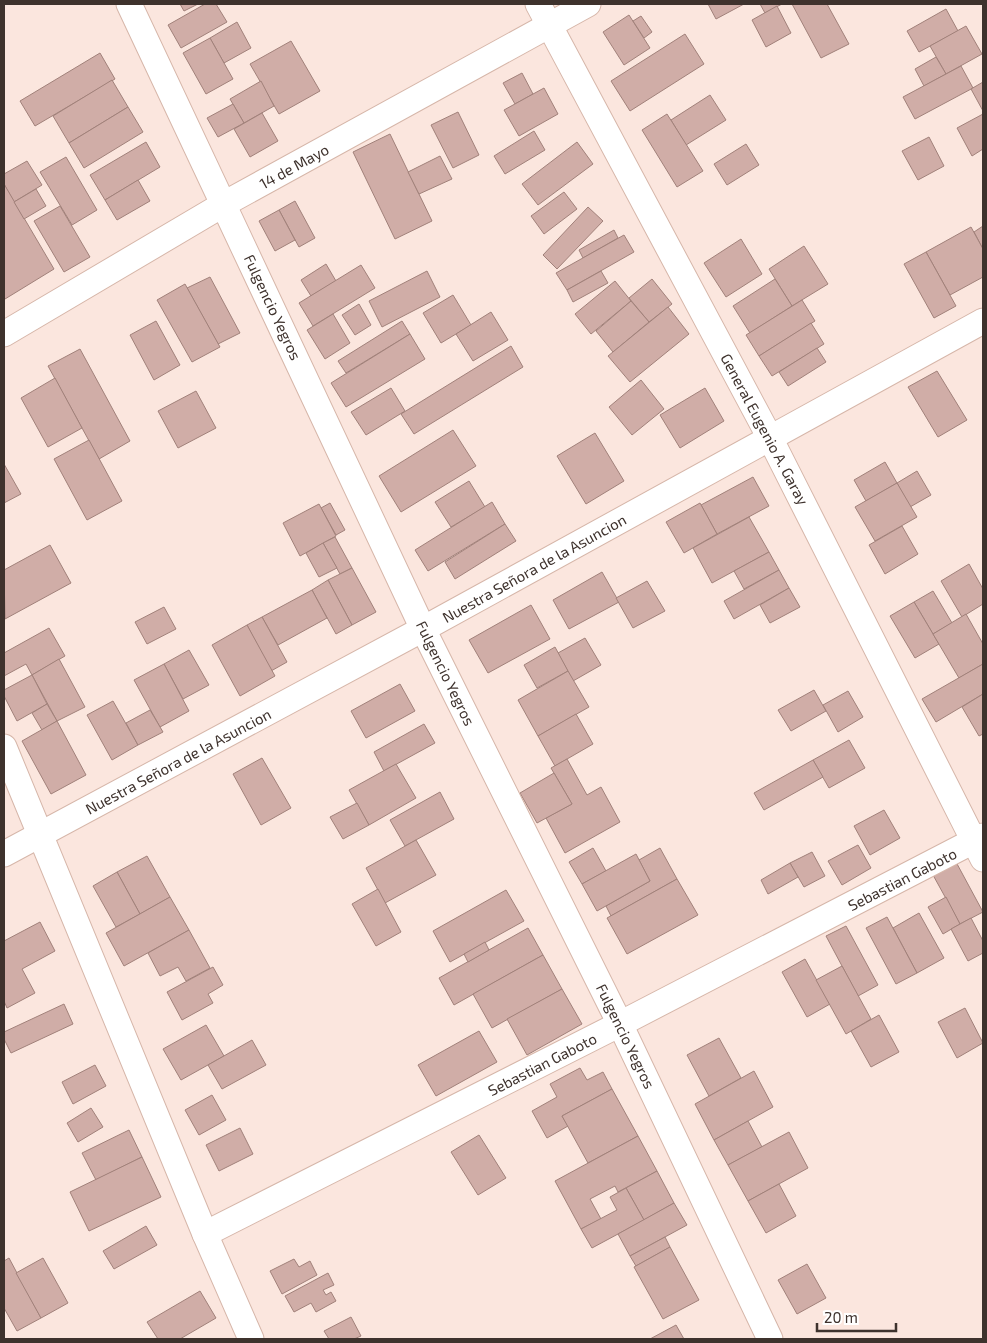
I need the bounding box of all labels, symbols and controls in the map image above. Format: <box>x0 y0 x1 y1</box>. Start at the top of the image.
street label: 14 de Mayo <box>256 140 332 192</box>
street label: Fulgencio Yegros <box>241 251 305 363</box>
street label: General Eugenio A. Garay <box>717 350 813 508</box>
street label: Nuestra Señora de la Asuncion <box>439 510 629 626</box>
street label: Fulgencio Yegros <box>413 618 479 728</box>
street label: Nuestra Señora de la Asuncion <box>82 704 274 818</box>
street label: Sebastian Gaboto <box>845 844 959 914</box>
street label: Fulgencio Yegros <box>593 981 659 1091</box>
street label: Sebastian Gaboto <box>485 1029 599 1099</box>
scale bar <box>817 1300 896 1332</box>
text: 20 m <box>824 1308 858 1326</box>

